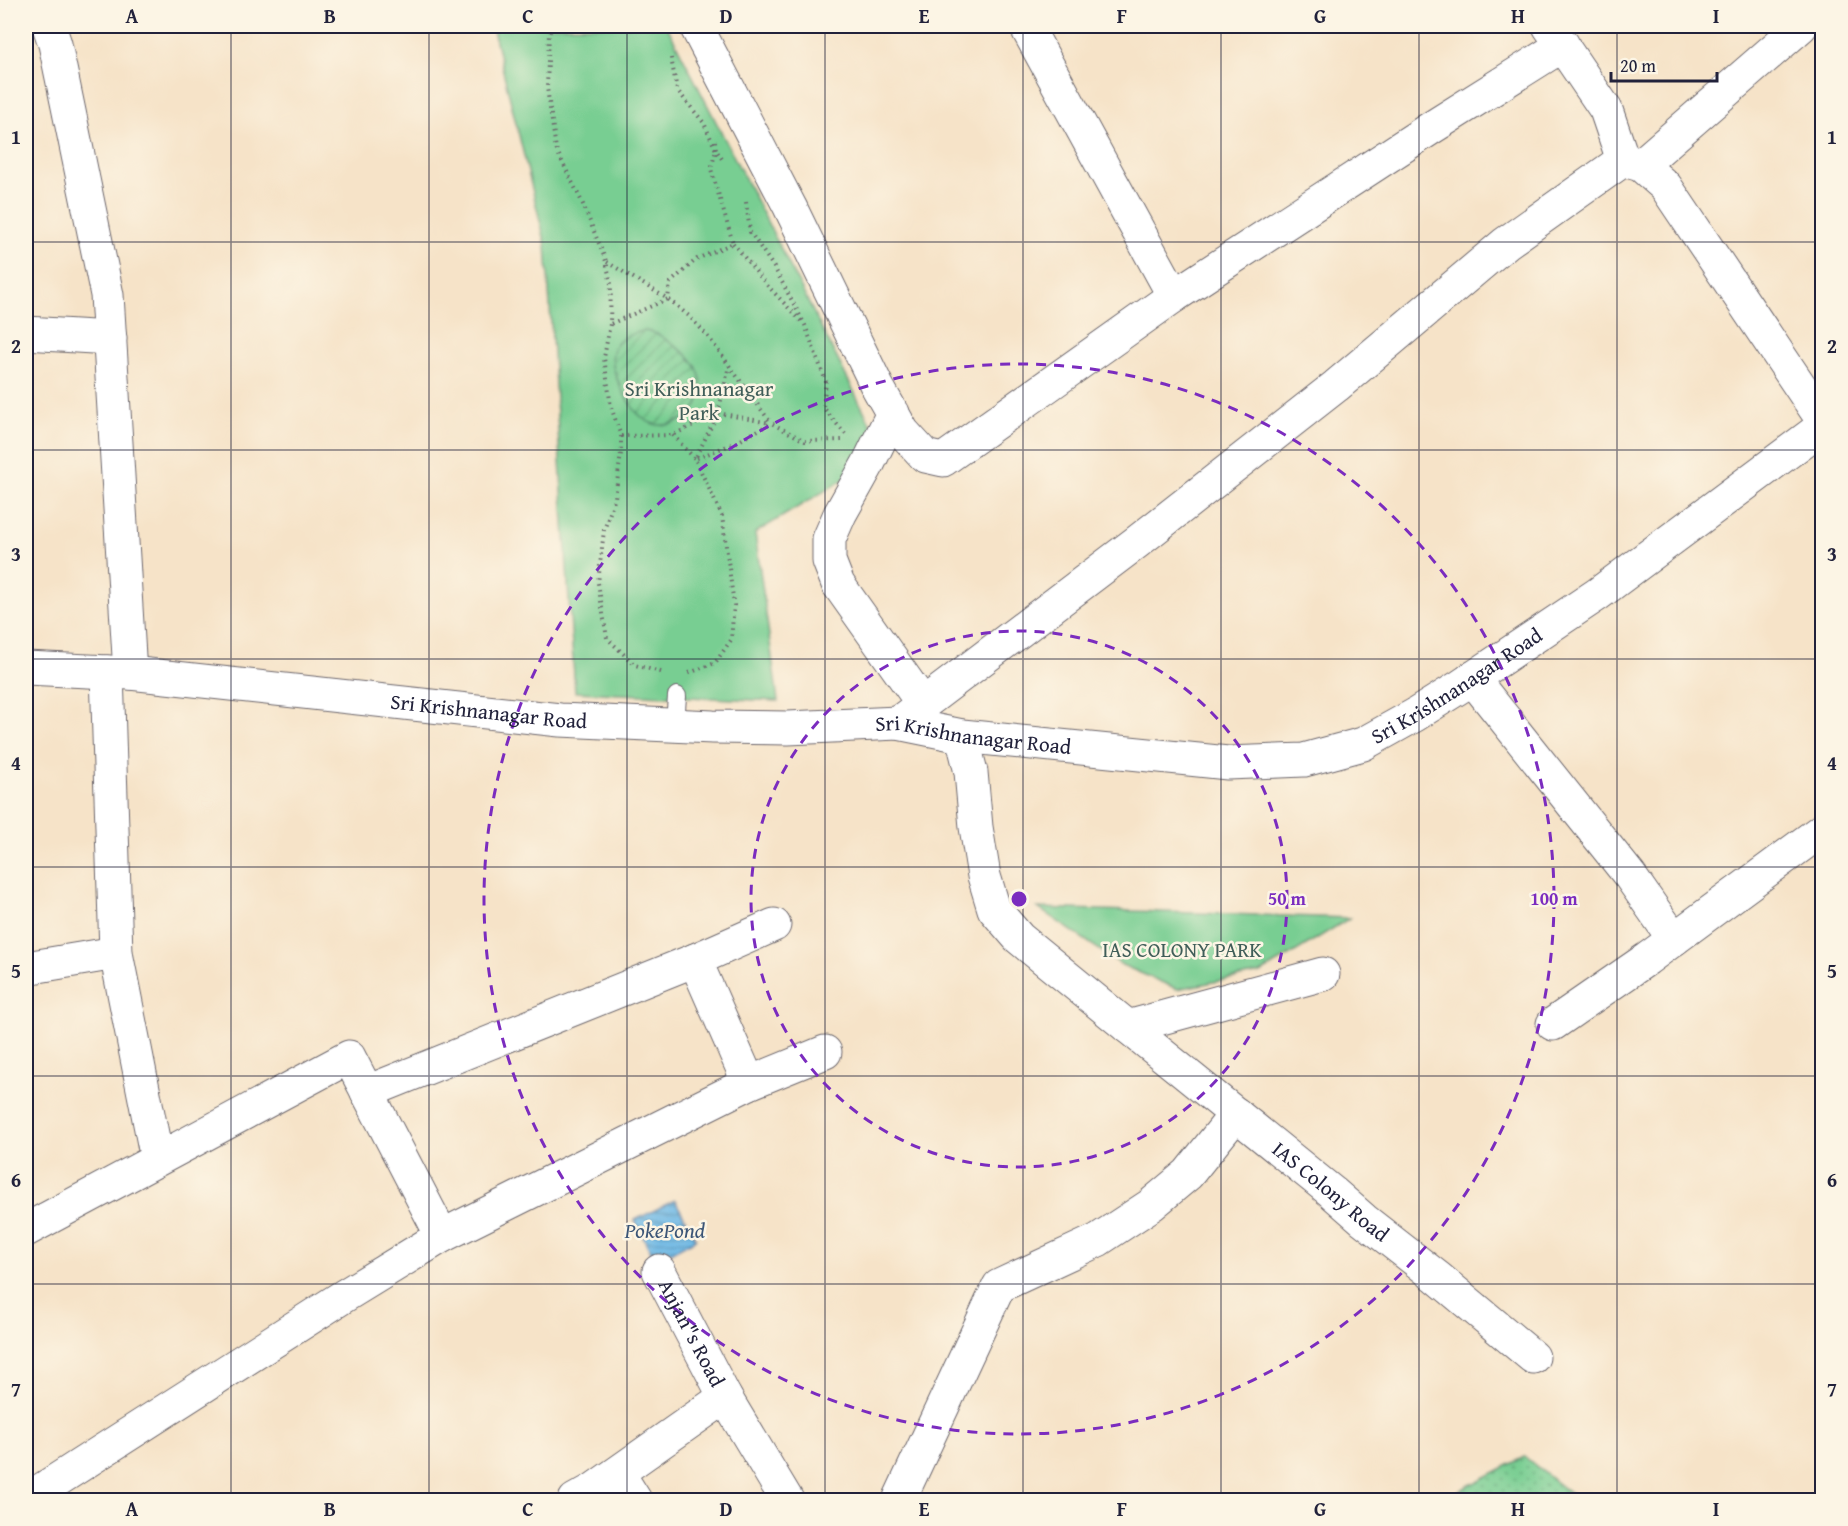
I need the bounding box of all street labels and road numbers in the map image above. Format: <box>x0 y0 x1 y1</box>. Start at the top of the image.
street label: Sri Krishnanagar Road <box>1365 619 1549 752</box>
street label: Sri Krishnanagar Road <box>389 686 589 736</box>
street label: Sri Krishnanagar Road <box>874 707 1073 762</box>
street label: IAS Colony Road <box>1266 1133 1397 1250</box>
street label: Anjan"s Road <box>651 1273 733 1393</box>

